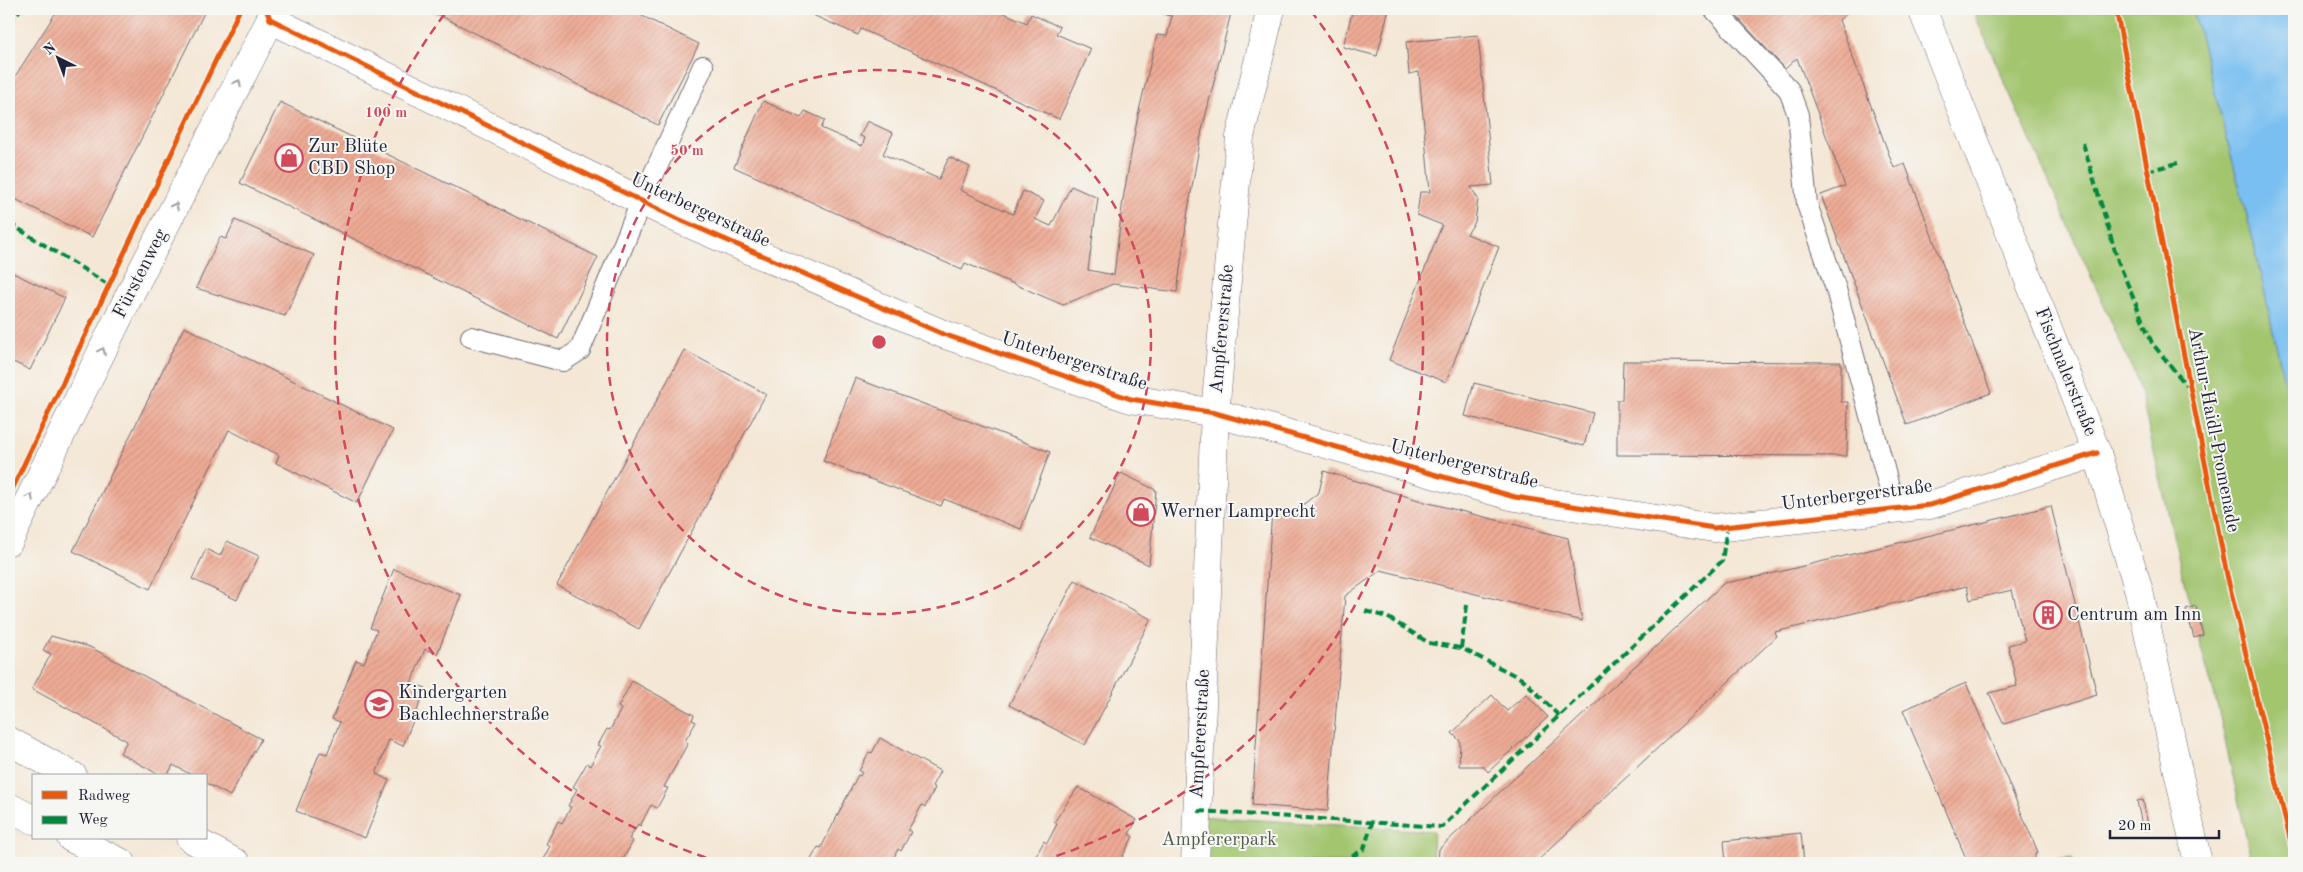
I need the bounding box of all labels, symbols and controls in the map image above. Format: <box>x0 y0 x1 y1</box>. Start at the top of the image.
north arrow <box>32 32 82 82</box>
text: N <box>41 40 59 58</box>
one-way arrow <box>232 79 242 88</box>
text: 100 m <box>365 106 407 121</box>
place label: Zur Blüte CBD Shop <box>308 138 395 179</box>
shop icon: Zur Blüte CBD Shop <box>274 143 304 173</box>
text: 50 m <box>670 144 704 159</box>
street label: Unterbergerstraße <box>627 170 773 252</box>
one-way arrow <box>169 202 179 211</box>
street label: Fürstenweg <box>110 226 172 322</box>
street label: Ampfererstraße <box>1208 264 1238 394</box>
street label: Fischnalerstraße <box>2031 305 2099 439</box>
street label: Arthur-Haidl-Promenade <box>2184 326 2242 534</box>
street label: Unterbergerstraße <box>999 329 1149 395</box>
centre of rings <box>870 333 888 351</box>
one-way arrow <box>96 347 106 356</box>
street label: Unterbergerstraße <box>1388 437 1540 493</box>
street label: Unterbergerstraße <box>1780 477 1934 515</box>
one-way arrow <box>24 493 34 502</box>
shop icon: Werner Lamprecht <box>1126 497 1156 527</box>
place label: Werner Lamprecht <box>1160 503 1316 522</box>
building icon: Centrum am Inn <box>2033 600 2063 630</box>
place label: Centrum am Inn <box>2067 606 2202 625</box>
street label: Ampfererstraße <box>1188 669 1214 799</box>
place label: Kindergarten Bachlechnerstraße <box>398 684 549 725</box>
school or university icon: Kindergarten Bachlechnerstraße <box>364 689 394 719</box>
legend <box>32 774 208 840</box>
text: Radweg <box>78 789 130 804</box>
scale bar <box>2110 807 2219 839</box>
text: Weg <box>78 813 108 828</box>
text: 20 m <box>2118 819 2152 834</box>
park label: Ampfererpark <box>1161 831 1277 850</box>

